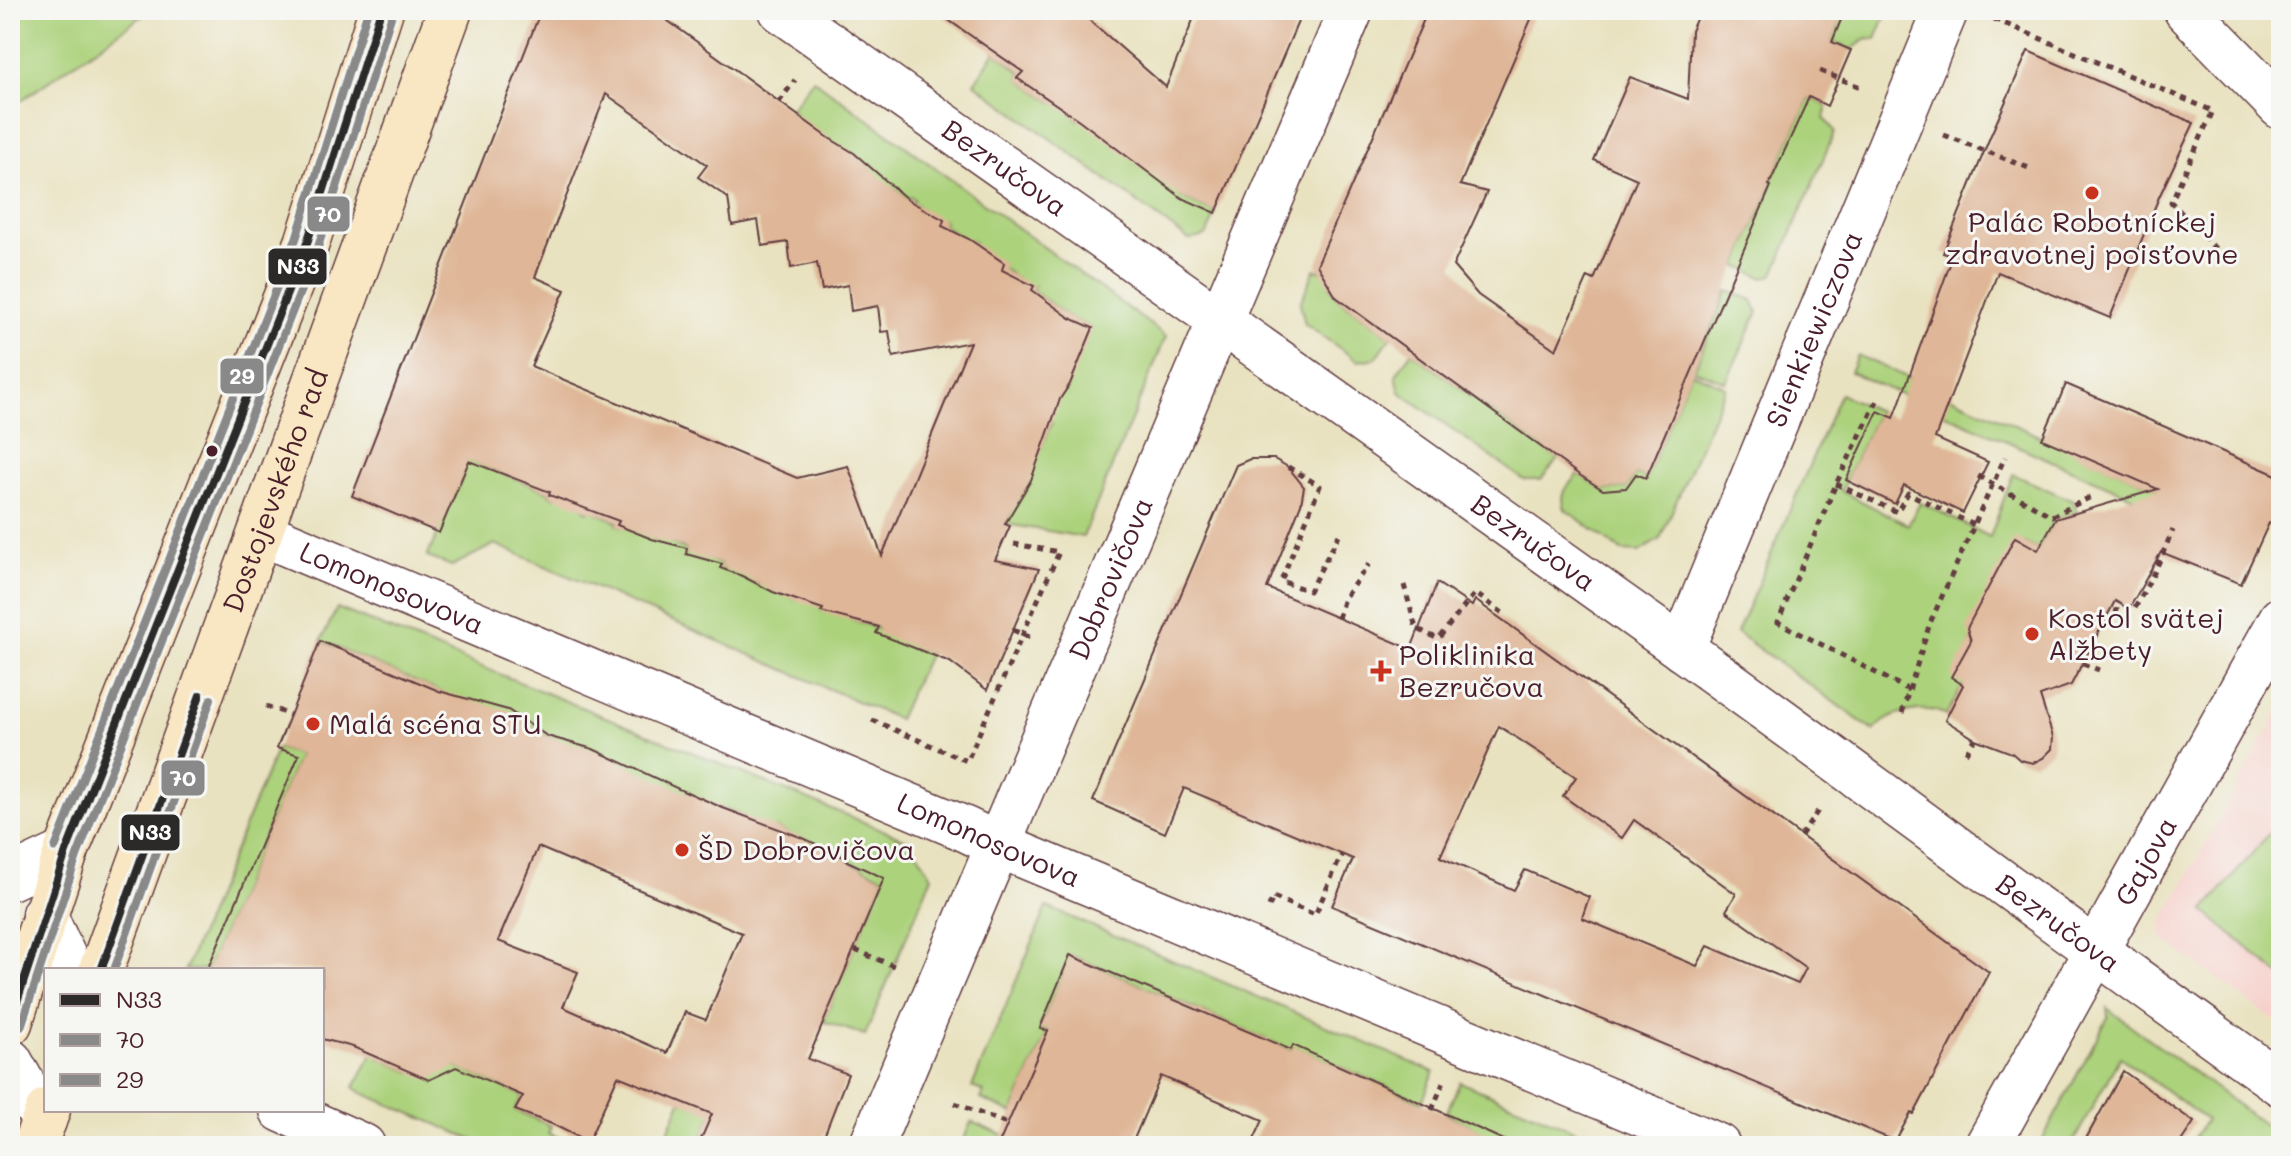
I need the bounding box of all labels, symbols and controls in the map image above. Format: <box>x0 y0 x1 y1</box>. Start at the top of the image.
street label: Bezručova <box>936 111 1075 224</box>
marker: Palác Robotníckej zdravotnej poisťovne <box>2083 184 2101 202</box>
line badge: 70 <box>306 195 351 233</box>
text: 70 <box>315 199 341 228</box>
place label: Palác Robotníckej zdravotnej poisťovne <box>1945 203 2239 271</box>
street label: Sienkiewiczova <box>1757 225 1870 432</box>
line badge: N33 <box>267 247 328 286</box>
text: N33 <box>276 251 320 280</box>
line badge: 29 <box>219 357 265 395</box>
text: 29 <box>229 361 255 390</box>
street label: Dostojevského rad <box>214 364 335 617</box>
unlabelled marker <box>204 443 220 459</box>
street label: Bezručova <box>1465 485 1604 599</box>
street label: Dobrovičova <box>1060 491 1160 665</box>
street label: Lomonosovova <box>295 532 490 642</box>
place label: Kostol svätej Alžbety <box>2048 599 2224 667</box>
marker: Kostol svätej Alžbety <box>2023 625 2041 643</box>
place label: Poliklinika Bezručova <box>1399 636 1544 704</box>
marker: Poliklinika Bezručova <box>1370 660 1392 682</box>
place label: Malá scéna STU <box>329 705 542 741</box>
marker: Malá scéna STU <box>304 715 322 733</box>
line badge: 70 <box>160 759 206 797</box>
text: 70 <box>170 763 196 792</box>
street label: Lomonosovova <box>892 784 1086 895</box>
street label: Gajova <box>2106 810 2184 912</box>
line badge: N33 <box>120 813 181 852</box>
text: N33 <box>128 817 172 846</box>
place label: ŠD Dobrovičova <box>698 831 915 867</box>
marker: ŠD Dobrovičova <box>673 841 691 859</box>
street label: Bezručova <box>1990 865 2128 980</box>
legend <box>44 968 324 1112</box>
text: N33 <box>116 983 162 1014</box>
text: 70 <box>116 1023 144 1054</box>
text: 29 <box>116 1063 144 1094</box>

